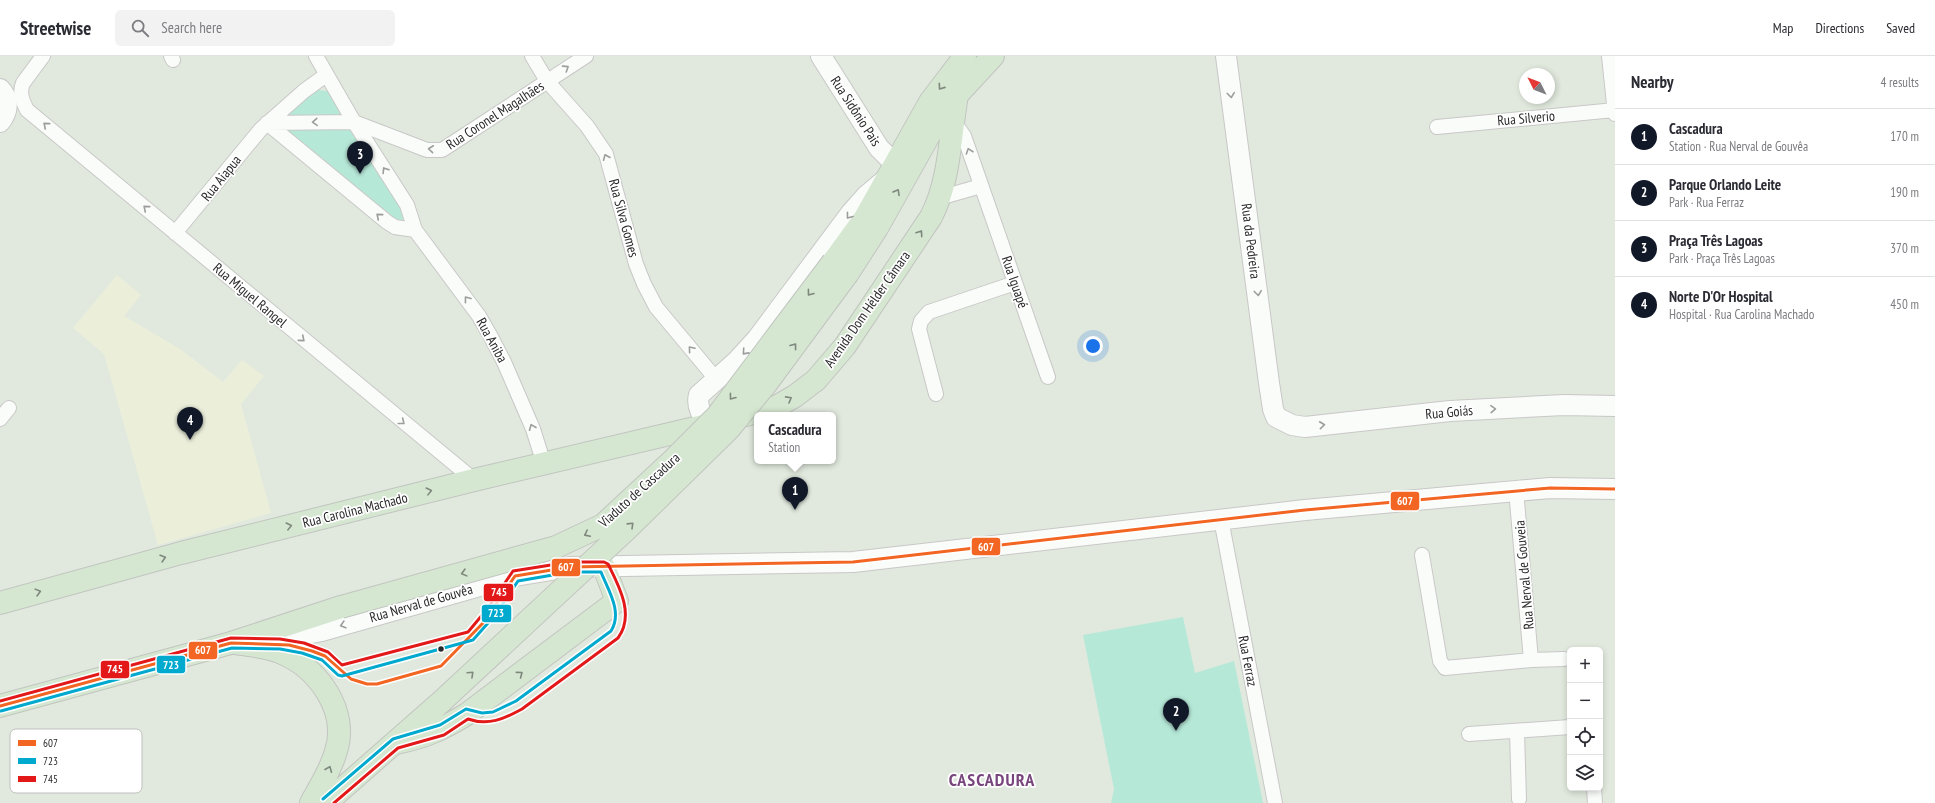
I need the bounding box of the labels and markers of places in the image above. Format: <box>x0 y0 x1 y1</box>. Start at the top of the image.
pin: 3 <box>347 141 373 174</box>
pin: 4 <box>177 407 203 440</box>
pin: 1 <box>782 477 808 510</box>
unlabelled marker <box>436 644 446 654</box>
pin: 2 <box>1163 698 1189 731</box>

